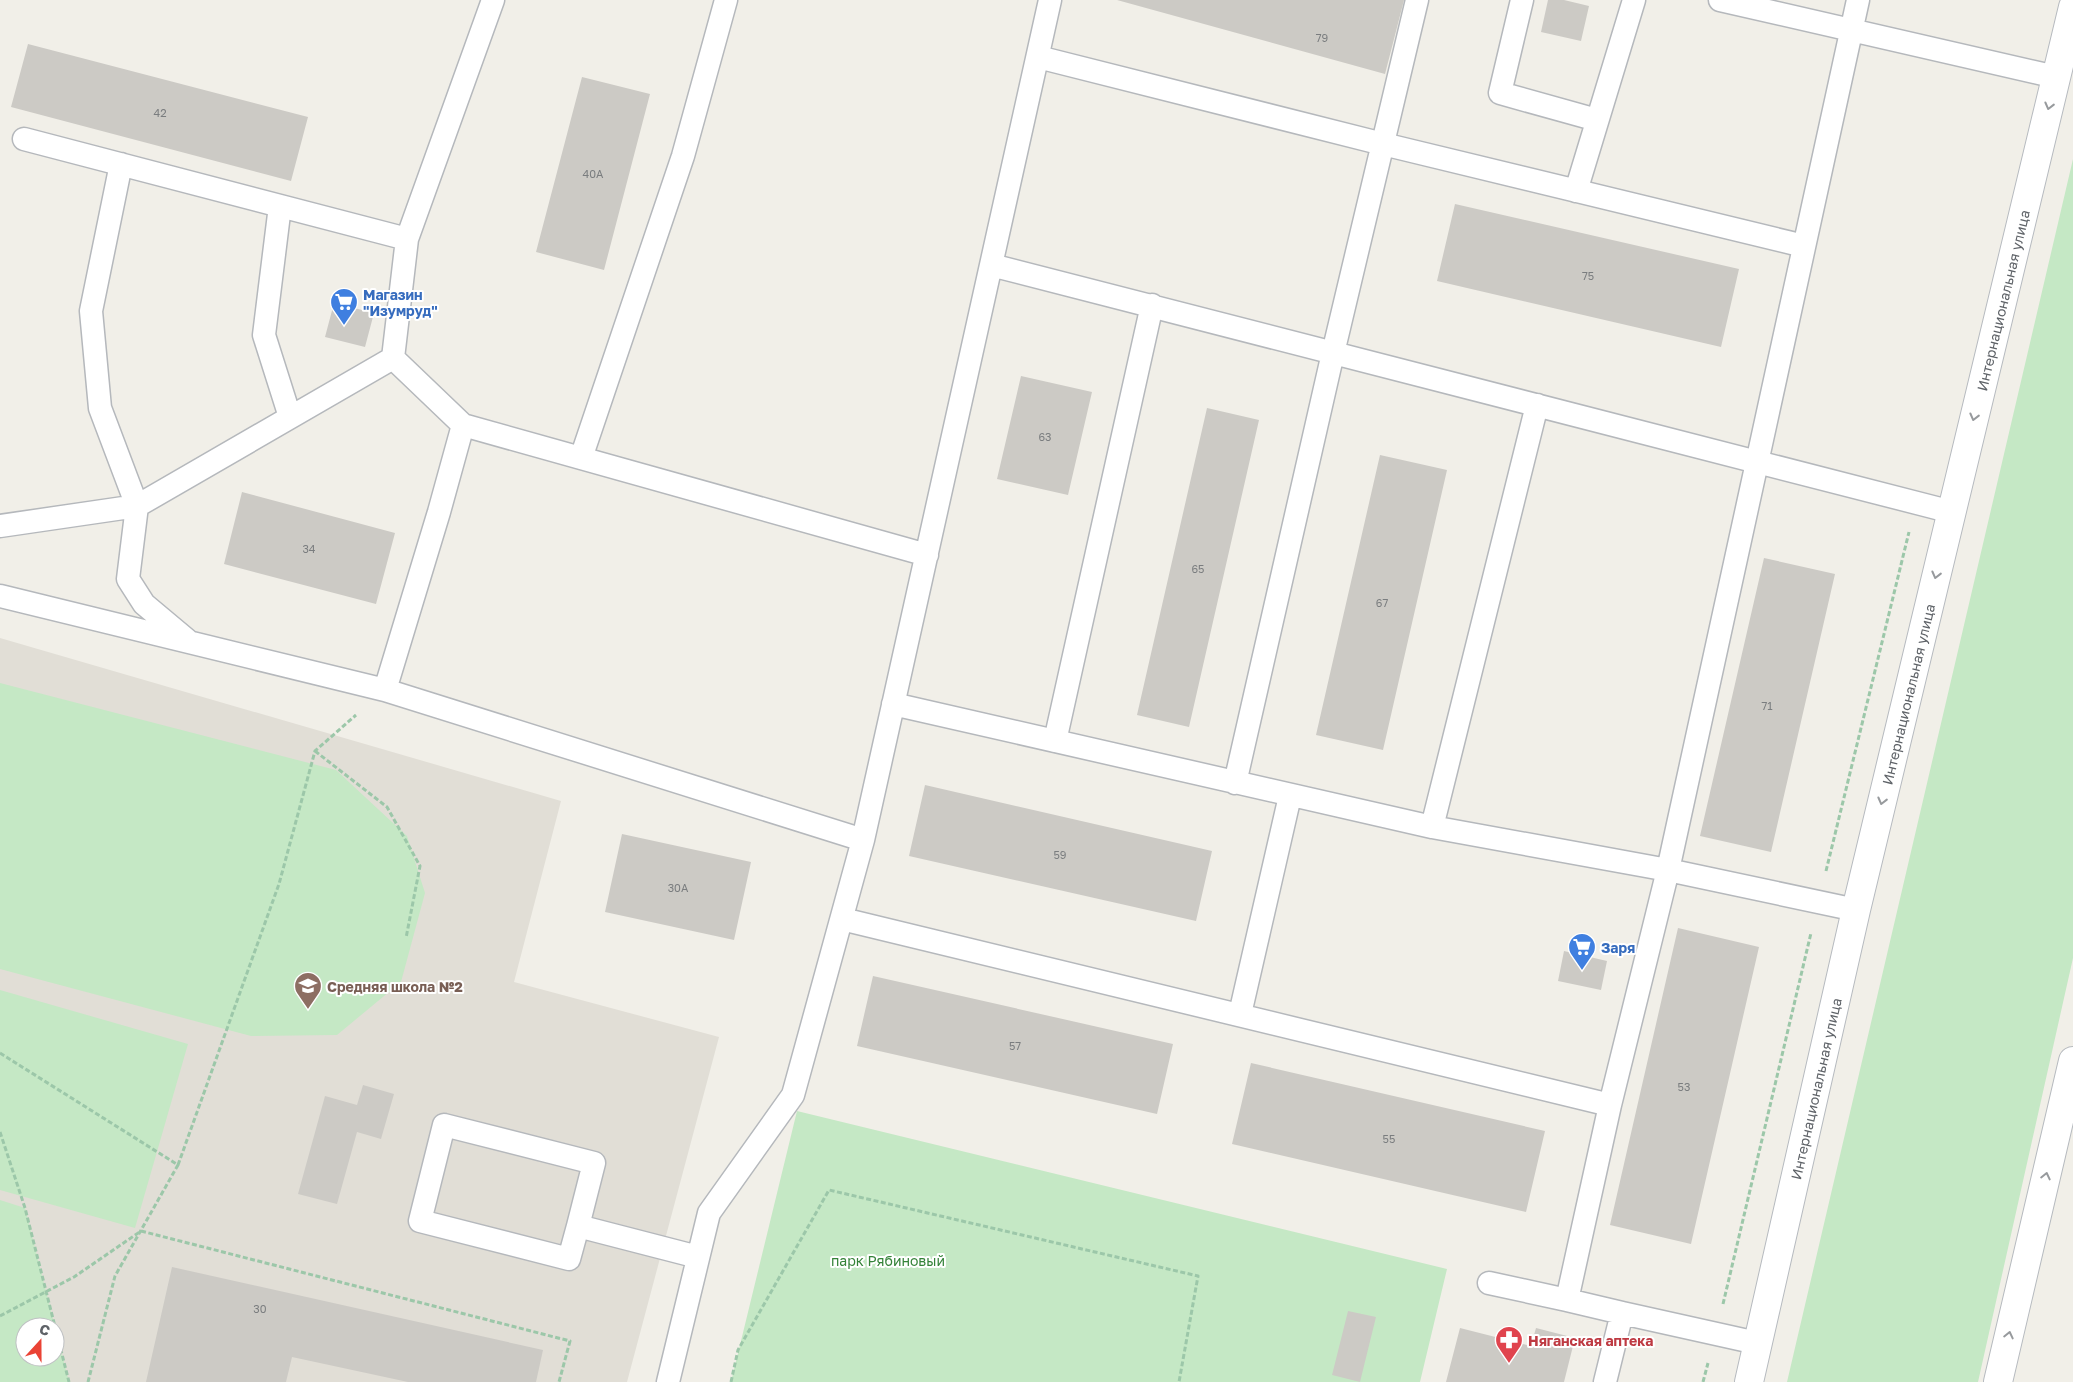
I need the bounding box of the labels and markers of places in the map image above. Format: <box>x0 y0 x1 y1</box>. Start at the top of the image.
place label: Магазин "Изумруд" <box>363 286 438 319</box>
supermarket icon: Магазин "Изумруд" <box>329 287 359 326</box>
supermarket icon: Заря <box>1567 932 1597 971</box>
place label: Заря <box>1601 939 1635 956</box>
school or university icon: Средняя школа №2 <box>293 971 323 1010</box>
place label: Средняя школа №2 <box>327 978 463 995</box>
pharmacy icon: Няганская аптека <box>1494 1325 1524 1364</box>
place label: Няганская аптека <box>1528 1332 1653 1349</box>

